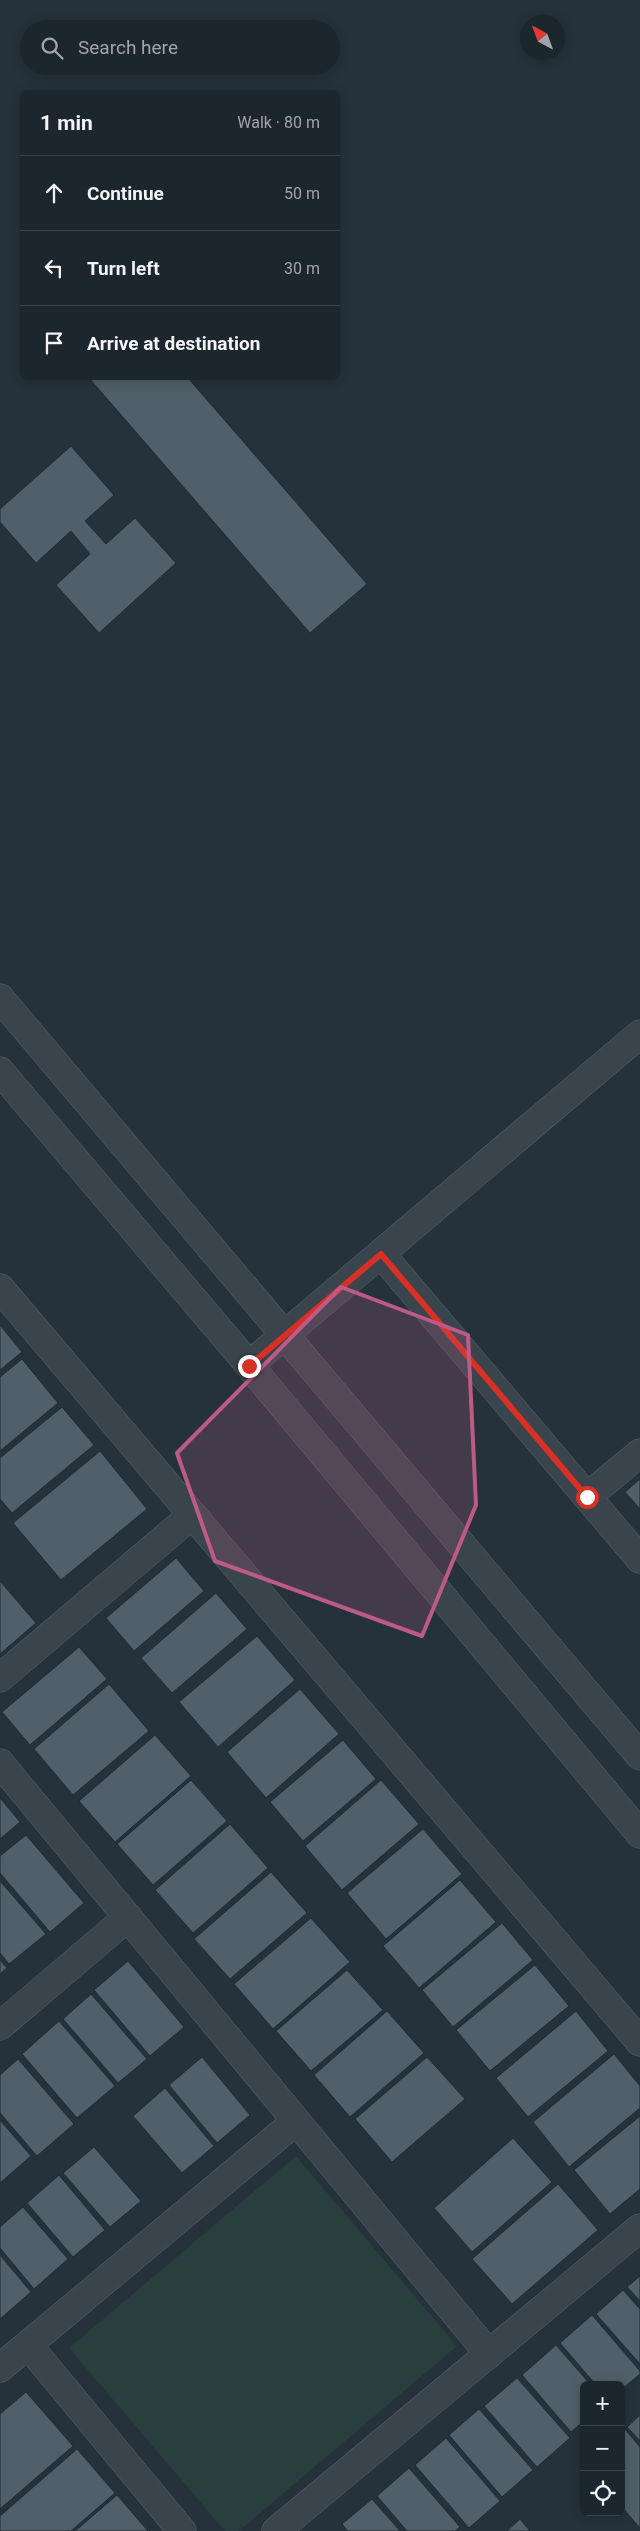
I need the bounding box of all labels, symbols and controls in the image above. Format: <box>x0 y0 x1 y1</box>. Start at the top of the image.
north arrow <box>520 15 565 60</box>
search box <box>20 20 340 75</box>
icon: search <box>38 34 66 62</box>
text: Search here <box>78 36 178 59</box>
text: 1 min <box>40 111 93 135</box>
text: Walk · 80 m <box>237 113 320 132</box>
icon: ahead <box>40 179 68 207</box>
text: Continue <box>87 182 164 205</box>
text: 50 m <box>284 184 320 203</box>
icon: left <box>40 254 68 282</box>
text: Turn left <box>87 257 160 280</box>
text: 30 m <box>284 259 320 278</box>
icon: arrive <box>40 329 68 357</box>
text: Arrive at destination <box>87 332 260 355</box>
route end <box>238 1355 261 1378</box>
route start <box>576 1486 599 1509</box>
map controls <box>580 2381 625 2516</box>
button: + <box>580 2381 625 2426</box>
button: − <box>580 2426 625 2471</box>
button: locate <box>580 2471 625 2516</box>

